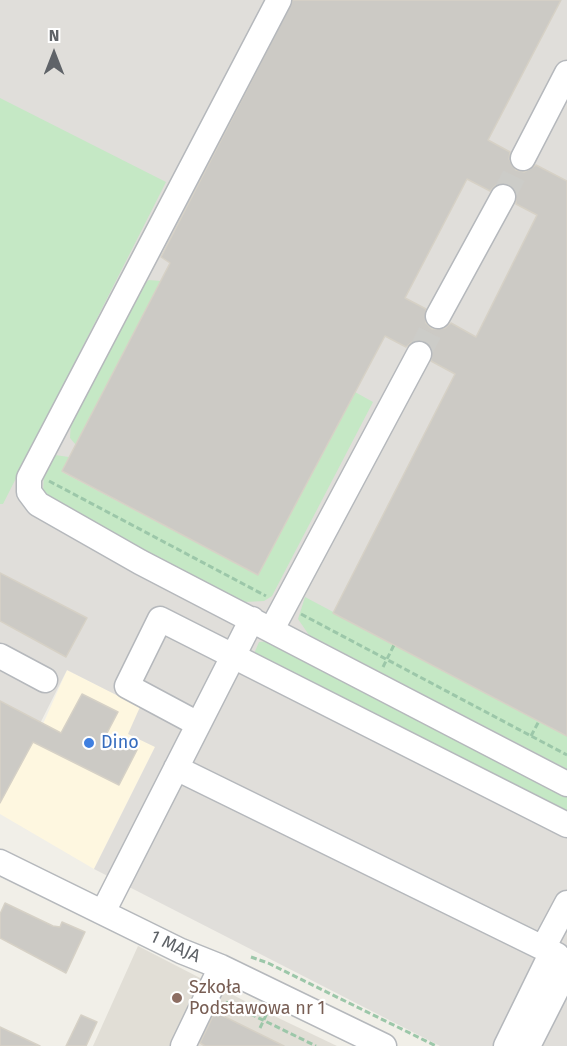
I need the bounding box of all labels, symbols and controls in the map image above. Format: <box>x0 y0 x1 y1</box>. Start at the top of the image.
north arrow <box>24 24 84 84</box>
text: N <box>49 26 59 45</box>
place label: Dino <box>101 732 139 754</box>
marker: Dino <box>82 736 96 750</box>
street label: 1 MAJA <box>147 926 203 968</box>
place label: Szkoła Podstawowa nr 1 <box>189 977 325 1020</box>
marker: Szkoła Podstawowa nr 1 <box>170 991 184 1005</box>

